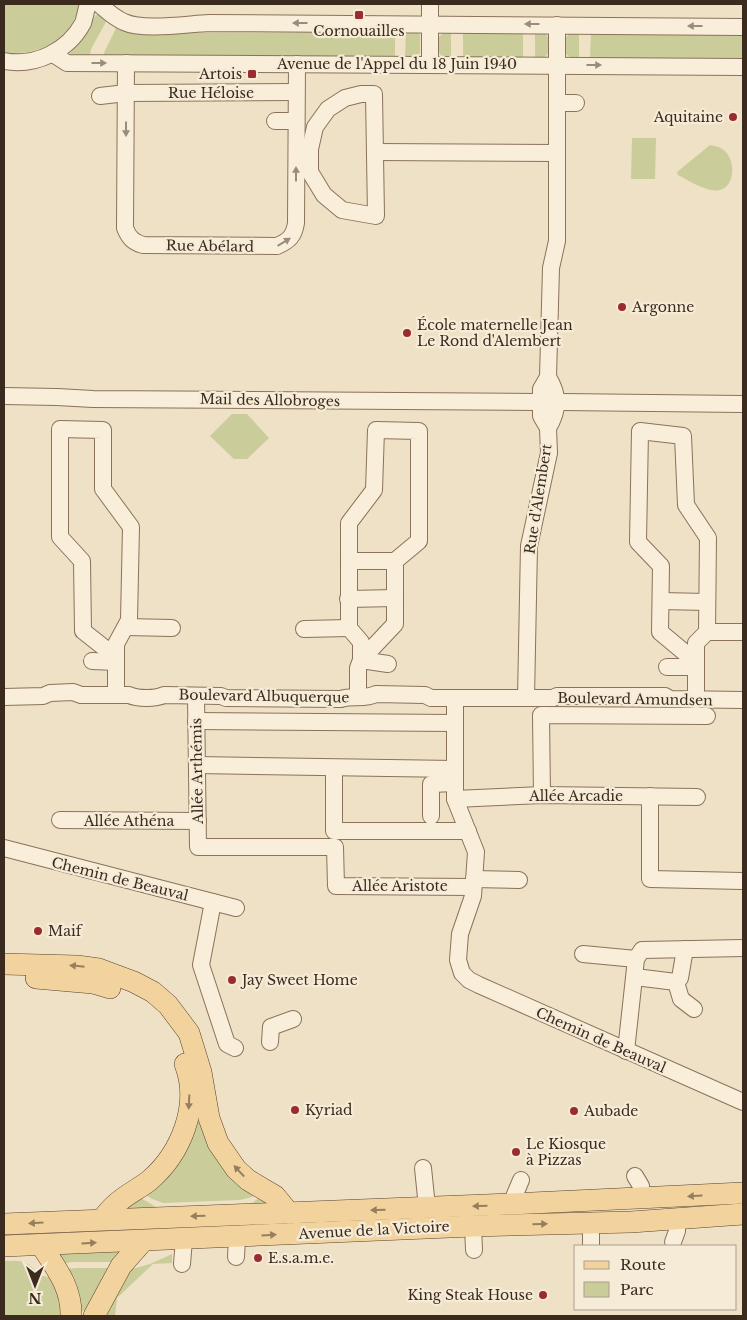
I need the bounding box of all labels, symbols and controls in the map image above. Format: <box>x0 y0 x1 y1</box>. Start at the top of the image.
marker: Cornouailles <box>353 9 365 21</box>
one-way arrow <box>291 19 307 27</box>
one-way arrow <box>524 20 540 28</box>
place label: Cornouailles <box>313 22 405 40</box>
one-way arrow <box>686 22 702 30</box>
street label: Avenue de l'Appel du 18 Juin 1940 <box>276 55 517 73</box>
one-way arrow <box>92 59 108 67</box>
one-way arrow <box>587 61 603 69</box>
place label: Artois <box>198 65 242 83</box>
marker: Artois <box>246 68 258 80</box>
street label: Rue Héloise <box>168 84 254 102</box>
place label: Aquitaine <box>653 108 723 126</box>
marker: Aquitaine <box>727 111 739 123</box>
one-way arrow <box>121 122 129 138</box>
one-way arrow <box>292 166 300 182</box>
street label: Rue Abélard <box>166 236 255 256</box>
one-way arrow <box>277 237 291 246</box>
place label: Argonne <box>631 298 694 316</box>
marker: Argonne <box>616 301 628 313</box>
place label: École maternelle Jean Le Rond d'Alembert <box>417 316 573 350</box>
marker: École maternelle Jean Le Rond d'Alembert <box>401 327 413 339</box>
street label: Mail des Allobroges <box>200 390 340 410</box>
street label: Rue d'Alembert <box>520 442 556 555</box>
street label: Boulevard Albuquerque <box>178 686 350 706</box>
street label: Boulevard Amundsen <box>557 689 713 709</box>
street label: Allée Arthémis <box>187 718 207 825</box>
street label: Allée Arcadie <box>528 787 623 805</box>
street label: Allée Athéna <box>83 812 174 830</box>
street label: Chemin de Beauval <box>50 853 191 905</box>
street label: Allée Aristote <box>351 877 448 895</box>
place label: Maif <box>48 922 84 940</box>
marker: Maif <box>32 925 44 937</box>
one-way arrow <box>69 962 85 970</box>
place label: Jay Sweet Home <box>240 971 358 989</box>
marker: Jay Sweet Home <box>226 974 238 986</box>
street label: Chemin de Beauval <box>533 1003 669 1077</box>
one-way arrow <box>185 1095 193 1111</box>
place label: Kyriad <box>305 1101 353 1119</box>
place label: Aubade <box>583 1102 638 1120</box>
marker: Kyriad <box>289 1104 301 1116</box>
marker: Aubade <box>568 1105 580 1117</box>
place label: Le Kiosque à Pizzas <box>526 1135 606 1169</box>
marker: Le Kiosque à Pizzas <box>510 1146 522 1158</box>
one-way arrow <box>233 1166 245 1178</box>
one-way arrow <box>686 1192 702 1200</box>
one-way arrow <box>472 1202 488 1210</box>
one-way arrow <box>370 1206 386 1214</box>
one-way arrow <box>190 1213 206 1221</box>
street label: Avenue de la Victoire <box>297 1217 450 1243</box>
one-way arrow <box>28 1219 44 1227</box>
one-way arrow <box>532 1220 548 1228</box>
one-way arrow <box>261 1231 277 1239</box>
one-way arrow <box>82 1239 98 1247</box>
legend <box>574 1245 737 1310</box>
place label: E.s.a.m.e. <box>268 1249 334 1267</box>
marker: E.s.a.m.e. <box>252 1252 264 1264</box>
text: Route <box>620 1255 666 1274</box>
north arrow <box>10 1260 60 1310</box>
text: Parc <box>620 1280 653 1299</box>
place label: King Steak House <box>407 1286 533 1304</box>
text: N <box>28 1289 42 1307</box>
marker: King Steak House <box>537 1289 549 1301</box>

